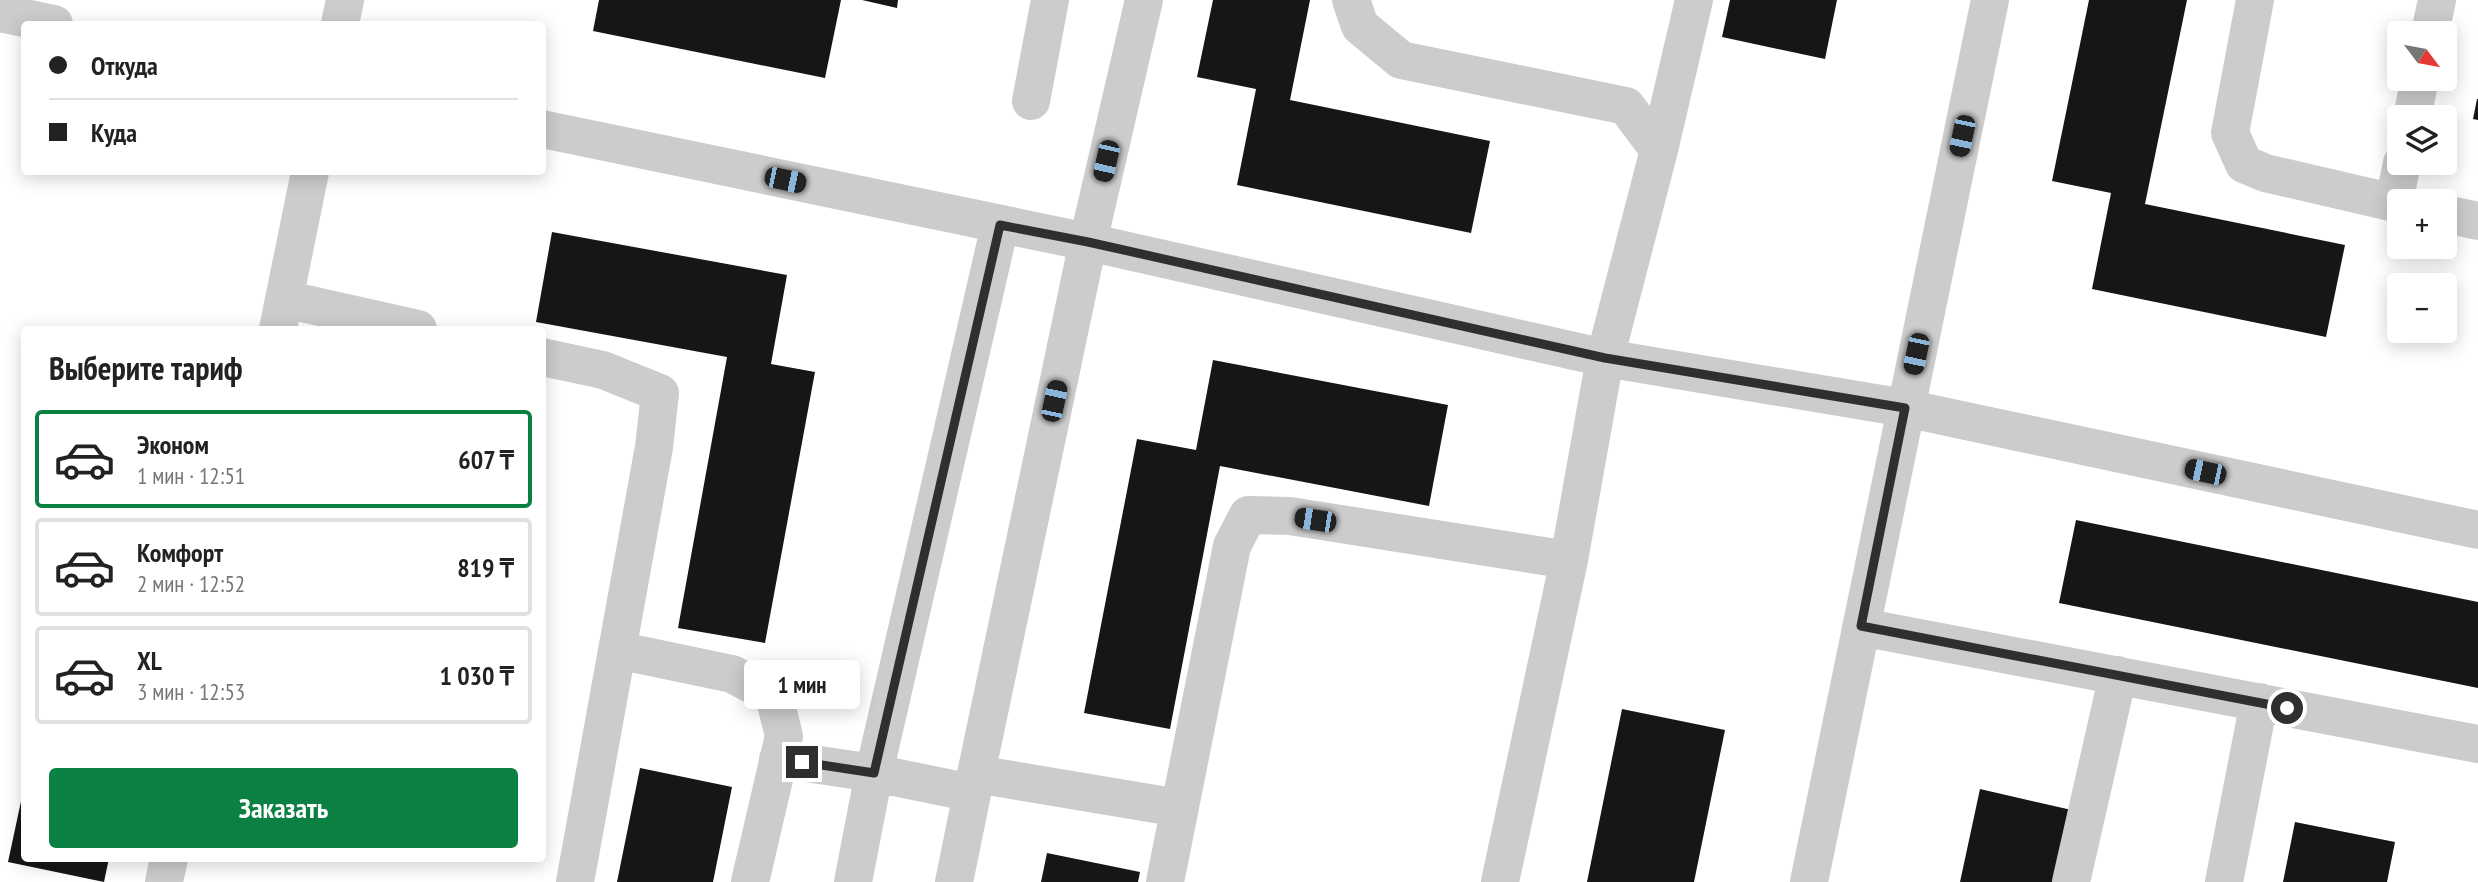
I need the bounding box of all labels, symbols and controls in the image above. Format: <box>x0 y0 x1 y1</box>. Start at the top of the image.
north arrow <box>2387 21 2457 91</box>
map controls <box>2387 21 2457 343</box>
text: Откуда <box>91 49 158 82</box>
button: layers <box>2387 105 2457 175</box>
car <box>1948 113 1977 159</box>
text: Куда <box>91 116 137 149</box>
car <box>1092 138 1121 184</box>
car <box>763 165 808 195</box>
button: + <box>2387 189 2457 259</box>
button: − <box>2387 273 2457 343</box>
car <box>1902 331 1931 377</box>
text: Выберите тариф <box>49 347 243 389</box>
car <box>1040 378 1069 424</box>
icon: car <box>53 428 116 491</box>
text: Эконом <box>137 428 209 461</box>
text: 607 ₸ <box>458 443 514 476</box>
car <box>2183 457 2228 487</box>
text: 1 мин · 12:51 <box>137 461 245 490</box>
car <box>1293 506 1338 534</box>
icon: car <box>53 536 116 599</box>
text: Комфорт <box>137 536 223 569</box>
text: 819 ₸ <box>457 551 514 584</box>
text: 2 мин · 12:52 <box>137 569 245 598</box>
icon: car <box>53 644 116 707</box>
text: XL <box>137 644 162 677</box>
text: 1 030 ₸ <box>439 659 514 692</box>
callout: 1 мин <box>744 660 860 710</box>
text: 1 мин <box>777 670 827 699</box>
text: 3 мин · 12:53 <box>137 677 245 706</box>
route start <box>2271 692 2303 724</box>
route end <box>786 746 818 778</box>
button: Заказать <box>49 768 518 848</box>

